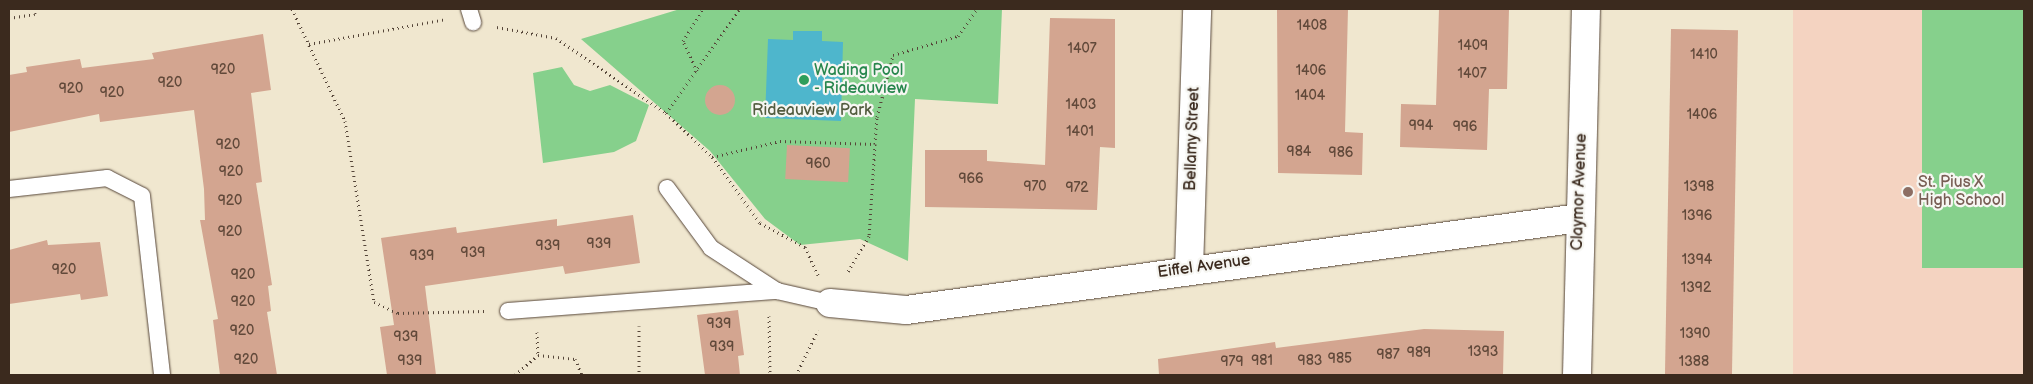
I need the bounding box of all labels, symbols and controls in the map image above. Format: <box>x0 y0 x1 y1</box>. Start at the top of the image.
house number: 1408 <box>1297 18 1327 34</box>
house number: 1409 <box>1458 38 1488 54</box>
house number: 1407 <box>1067 41 1097 57</box>
house number: 1410 <box>1690 47 1718 63</box>
place label: Wading Pool - Rideauview <box>814 61 908 99</box>
house number: 920 <box>211 62 235 78</box>
house number: 1406 <box>1296 63 1326 79</box>
house number: 1407 <box>1457 66 1487 82</box>
marker: Wading Pool - Rideauview <box>798 74 810 86</box>
house number: 920 <box>158 75 182 91</box>
house number: 920 <box>59 81 83 97</box>
house number: 920 <box>100 85 124 101</box>
street label: Bellamy Street <box>1182 86 1204 192</box>
house number: 1404 <box>1295 88 1325 104</box>
house number: 1403 <box>1066 97 1096 113</box>
park label: Rideauview Park <box>752 101 872 121</box>
house number: 1406 <box>1687 107 1717 123</box>
house number: 994 <box>1409 118 1433 134</box>
house number: 996 <box>1453 119 1477 135</box>
house number: 1401 <box>1066 124 1094 140</box>
street label: Claymor Avenue <box>1568 133 1592 251</box>
house number: 920 <box>216 137 240 153</box>
house number: 984 <box>1287 144 1311 160</box>
house number: 986 <box>1329 145 1353 161</box>
house number: 960 <box>806 156 830 172</box>
house number: 920 <box>219 164 243 180</box>
house number: 966 <box>958 171 984 187</box>
place label: St. Pius X High School <box>1918 173 2005 211</box>
house number: 970 <box>1023 179 1047 195</box>
house number: 1398 <box>1684 179 1714 195</box>
house number: 972 <box>1065 180 1089 196</box>
marker: St. Pius X High School <box>1902 186 1914 198</box>
house number: 920 <box>218 193 242 209</box>
house number: 1396 <box>1682 208 1712 224</box>
house number: 920 <box>218 224 242 240</box>
house number: 939 <box>587 236 611 252</box>
house number: 939 <box>536 238 560 254</box>
house number: 939 <box>461 245 485 261</box>
house number: 939 <box>410 248 434 264</box>
street label: Eiffel Avenue <box>1156 251 1252 283</box>
house number: 1394 <box>1682 252 1712 268</box>
house number: 920 <box>52 262 76 278</box>
house number: 920 <box>231 267 255 283</box>
house number: 1392 <box>1681 280 1711 296</box>
house number: 920 <box>231 294 255 310</box>
house number: 939 <box>707 316 731 332</box>
house number: 920 <box>230 323 254 339</box>
house number: 1390 <box>1680 326 1710 342</box>
house number: 939 <box>394 329 418 345</box>
house number: 939 <box>710 339 734 355</box>
house number: 1393 <box>1468 344 1498 360</box>
house number: 989 <box>1407 345 1431 361</box>
house number: 987 <box>1376 347 1400 363</box>
house number: 985 <box>1328 351 1352 367</box>
house number: 920 <box>234 352 258 368</box>
house number: 939 <box>398 353 422 369</box>
house number: 981 <box>1251 353 1273 369</box>
house number: 983 <box>1298 353 1322 369</box>
house number: 979 <box>1220 354 1244 370</box>
house number: 1388 <box>1679 354 1709 370</box>

